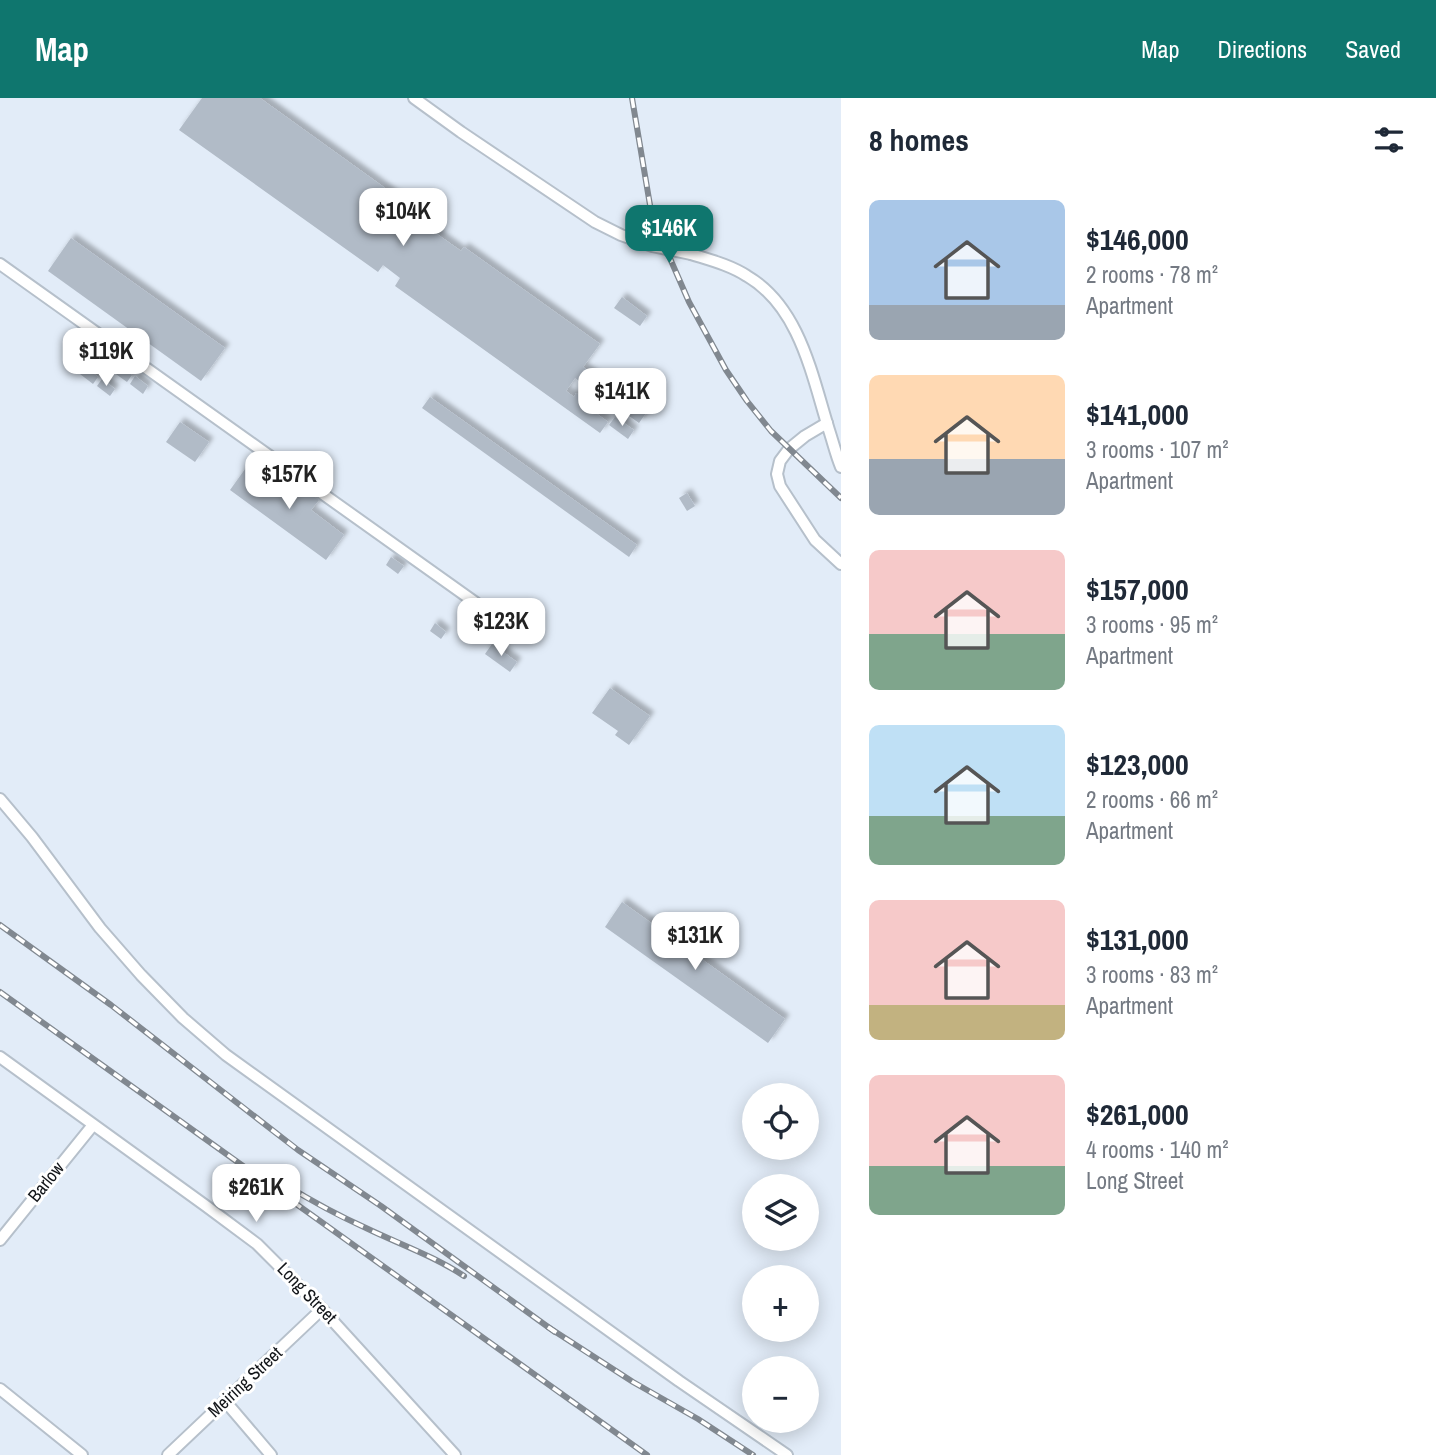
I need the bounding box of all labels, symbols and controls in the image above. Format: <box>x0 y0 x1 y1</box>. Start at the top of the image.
text: Map <box>35 27 89 71</box>
text: Map <box>1141 33 1179 65</box>
text: Directions <box>1217 33 1307 65</box>
text: Saved <box>1345 33 1401 65</box>
text: 8 homes <box>869 120 969 160</box>
icon: filters <box>1370 121 1408 159</box>
pin: $104K <box>354 188 452 248</box>
text: $104K <box>375 195 431 226</box>
pin: $146K <box>620 206 718 265</box>
text: $146K <box>641 212 697 243</box>
text: $146,000 <box>1086 219 1189 259</box>
icon: home <box>925 228 1009 312</box>
text: 2 rooms · 78 m² <box>1086 259 1218 290</box>
text: Apartment <box>1086 290 1173 321</box>
pin: $119K <box>57 328 155 388</box>
text: $119K <box>79 335 133 366</box>
pin: $141K <box>573 368 671 428</box>
text: $141K <box>594 375 650 406</box>
text: $141,000 <box>1086 394 1189 434</box>
icon: home <box>925 403 1009 487</box>
text: 3 rooms · 107 m² <box>1086 434 1229 465</box>
pin: $157K <box>240 452 338 511</box>
text: $157K <box>261 458 317 489</box>
text: Apartment <box>1086 465 1173 496</box>
text: $157,000 <box>1086 569 1189 609</box>
icon: home <box>925 578 1009 662</box>
pin: $123K <box>452 598 550 658</box>
text: $123K <box>473 605 529 636</box>
text: 3 rooms · 95 m² <box>1086 609 1218 640</box>
text: Apartment <box>1086 640 1173 671</box>
text: $123,000 <box>1086 744 1189 784</box>
icon: home <box>925 753 1009 837</box>
text: 2 rooms · 66 m² <box>1086 784 1218 815</box>
text: Apartment <box>1086 815 1173 846</box>
pin: $131K <box>646 912 744 972</box>
text: $131K <box>667 919 723 950</box>
text: $131,000 <box>1086 919 1189 959</box>
icon: home <box>925 928 1009 1012</box>
text: 3 rooms · 83 m² <box>1086 959 1218 990</box>
text: Apartment <box>1086 990 1173 1021</box>
map controls <box>742 1083 819 1433</box>
button: locate <box>742 1083 819 1160</box>
text: $261,000 <box>1086 1094 1189 1134</box>
icon: home <box>925 1103 1009 1187</box>
text: 4 rooms · 140 m² <box>1086 1134 1229 1165</box>
street label: Barlow <box>22 1156 70 1207</box>
pin: $261K <box>207 1164 305 1224</box>
text: Long Street <box>1086 1165 1184 1196</box>
text: $261K <box>228 1171 284 1202</box>
button: layers <box>742 1174 819 1251</box>
street label: Long Street <box>272 1257 343 1329</box>
button: + <box>742 1265 819 1342</box>
street label: Meiring Street <box>202 1341 287 1423</box>
button: − <box>742 1356 819 1433</box>

